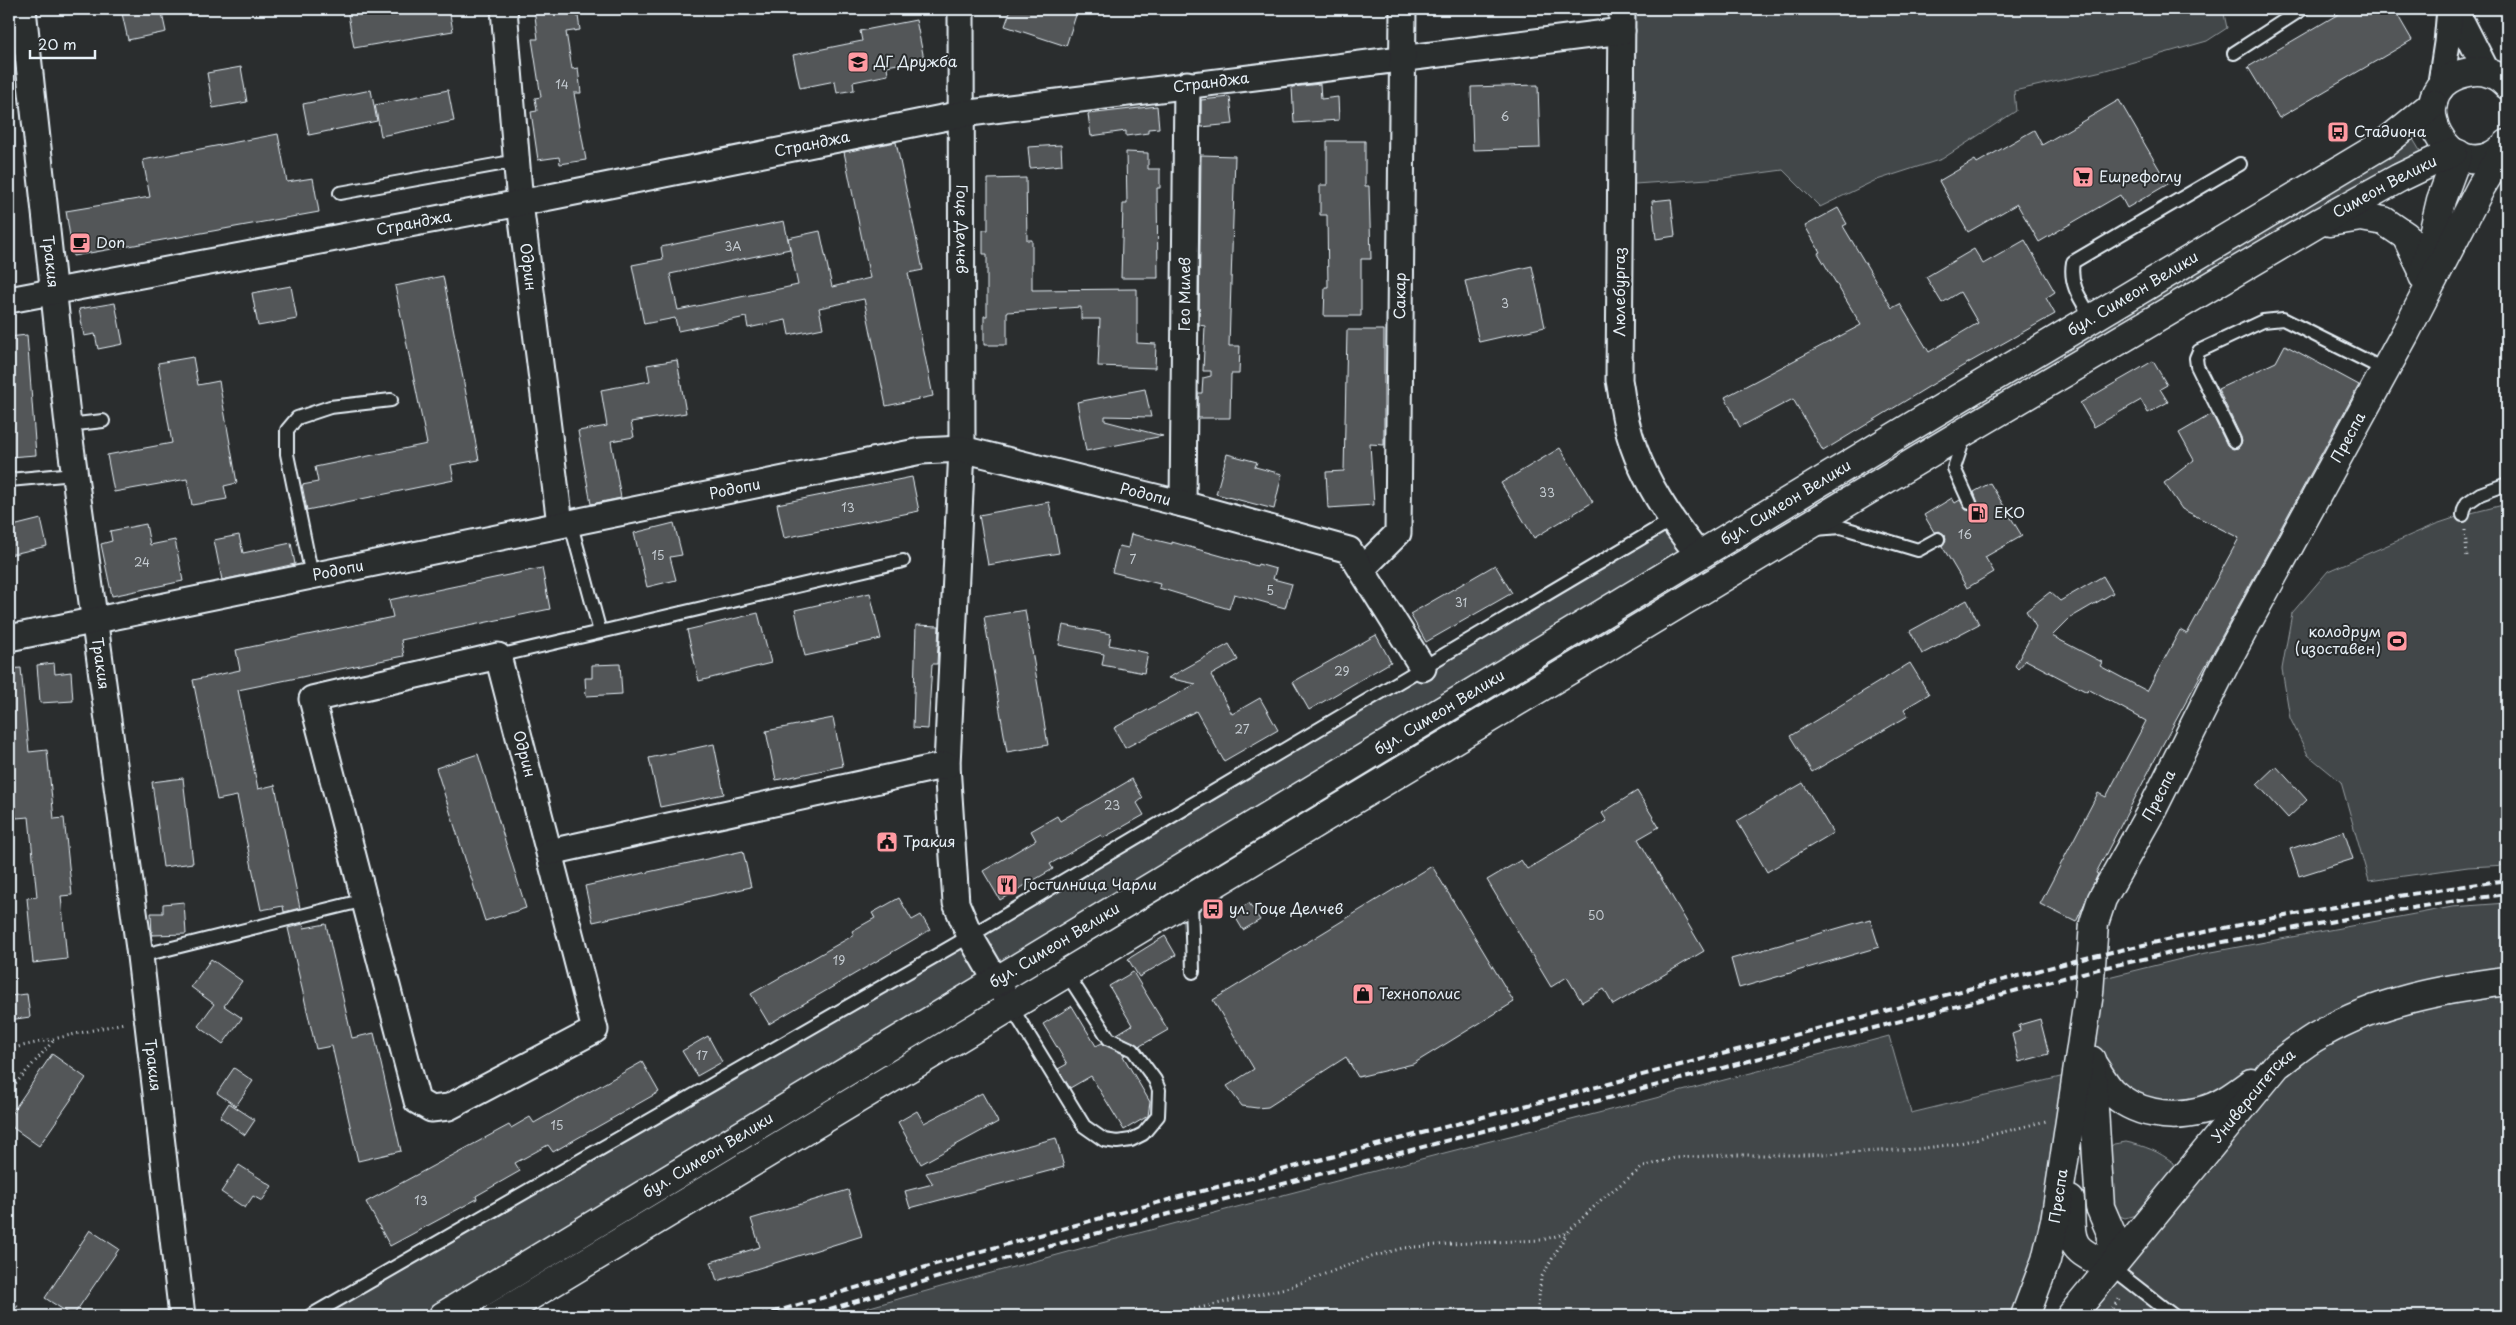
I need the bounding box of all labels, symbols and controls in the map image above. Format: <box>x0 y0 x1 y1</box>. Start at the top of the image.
scale bar <box>30 28 95 60</box>
text: 20 m <box>38 32 77 55</box>
place label: ДГ Дружба <box>873 49 958 72</box>
school or university icon: ДГ Дружба <box>846 50 870 74</box>
street label: Странджа <box>1172 65 1251 97</box>
house number: 14 <box>555 75 569 93</box>
house number: 6 <box>1501 107 1509 125</box>
place label: Стадиона <box>2354 119 2427 142</box>
bus stop icon: Стадиона <box>2326 120 2350 144</box>
street label: Странджа <box>772 124 852 162</box>
street label: Симеон Велики <box>2328 148 2440 223</box>
place label: Ешрефоглу <box>2099 164 2182 187</box>
supermarket icon: Ешрефоглу <box>2071 165 2095 189</box>
street label: Гоце Делчев <box>951 184 975 274</box>
street label: Странджа <box>374 203 454 240</box>
place label: Don <box>96 230 125 253</box>
cafe icon: Don <box>68 231 92 255</box>
street label: Тракия <box>38 234 66 289</box>
house number: 3А <box>724 237 742 255</box>
street label: Одрин <box>515 241 544 292</box>
street label: бул. Симеон Велики <box>2062 244 2202 341</box>
street label: Люлебургаз <box>1607 247 1630 337</box>
street label: Гео Милев <box>1172 256 1195 331</box>
street label: Сакар <box>1387 272 1410 319</box>
house number: 3 <box>1501 294 1509 312</box>
street label: Преспа <box>2324 407 2371 466</box>
street label: бул. Симеон Велики <box>1715 453 1855 550</box>
street label: Родопи <box>707 471 762 504</box>
street label: Родопи <box>1118 476 1174 511</box>
house number: 33 <box>1539 483 1555 501</box>
house number: 13 <box>841 498 855 516</box>
place label: EKO <box>1994 500 2025 523</box>
fuel station icon: EKO <box>1966 501 1990 525</box>
house number: 16 <box>1958 525 1972 543</box>
house number: 15 <box>651 546 665 564</box>
house number: 7 <box>1130 550 1137 568</box>
house number: 24 <box>134 553 150 571</box>
street label: Родопи <box>310 553 365 585</box>
house number: 5 <box>1266 581 1274 599</box>
house number: 31 <box>1455 593 1467 611</box>
place label: колодрум (изоставен) <box>2295 619 2381 659</box>
sports icon: колодрум (изоставен) <box>2385 629 2409 653</box>
street label: Тракия <box>87 636 117 691</box>
house number: 29 <box>1334 662 1350 680</box>
street label: бул. Симеон Велики <box>1369 663 1509 760</box>
house number: 27 <box>1235 720 1250 738</box>
street label: Одрин <box>508 728 543 780</box>
street label: Преспа <box>2135 765 2181 825</box>
house number: 23 <box>1104 796 1120 814</box>
place label: Тракия <box>903 829 955 852</box>
public building icon: Тракия <box>875 830 899 854</box>
place label: Гостилница Чарли <box>1023 872 1157 895</box>
restaurant icon: Гостилница Чарли <box>995 873 1019 897</box>
street label: бул. Симеон Велики <box>984 896 1124 993</box>
place label: ул. Гоце Делчев <box>1229 896 1343 919</box>
bus stop icon: ул. Гоце Делчев <box>1201 897 1225 921</box>
house number: 50 <box>1588 906 1604 924</box>
house number: 19 <box>833 951 845 969</box>
place label: Технополис <box>1379 981 1460 1004</box>
shop icon: Технополис <box>1351 982 1375 1006</box>
street label: Тракия <box>140 1037 169 1092</box>
street label: Университетска <box>2205 1042 2300 1147</box>
house number: 17 <box>696 1046 708 1064</box>
street label: бул. Симеон Велики <box>638 1106 777 1203</box>
house number: 15 <box>550 1116 564 1134</box>
street label: Преспа <box>2042 1166 2073 1225</box>
house number: 13 <box>414 1191 428 1209</box>

